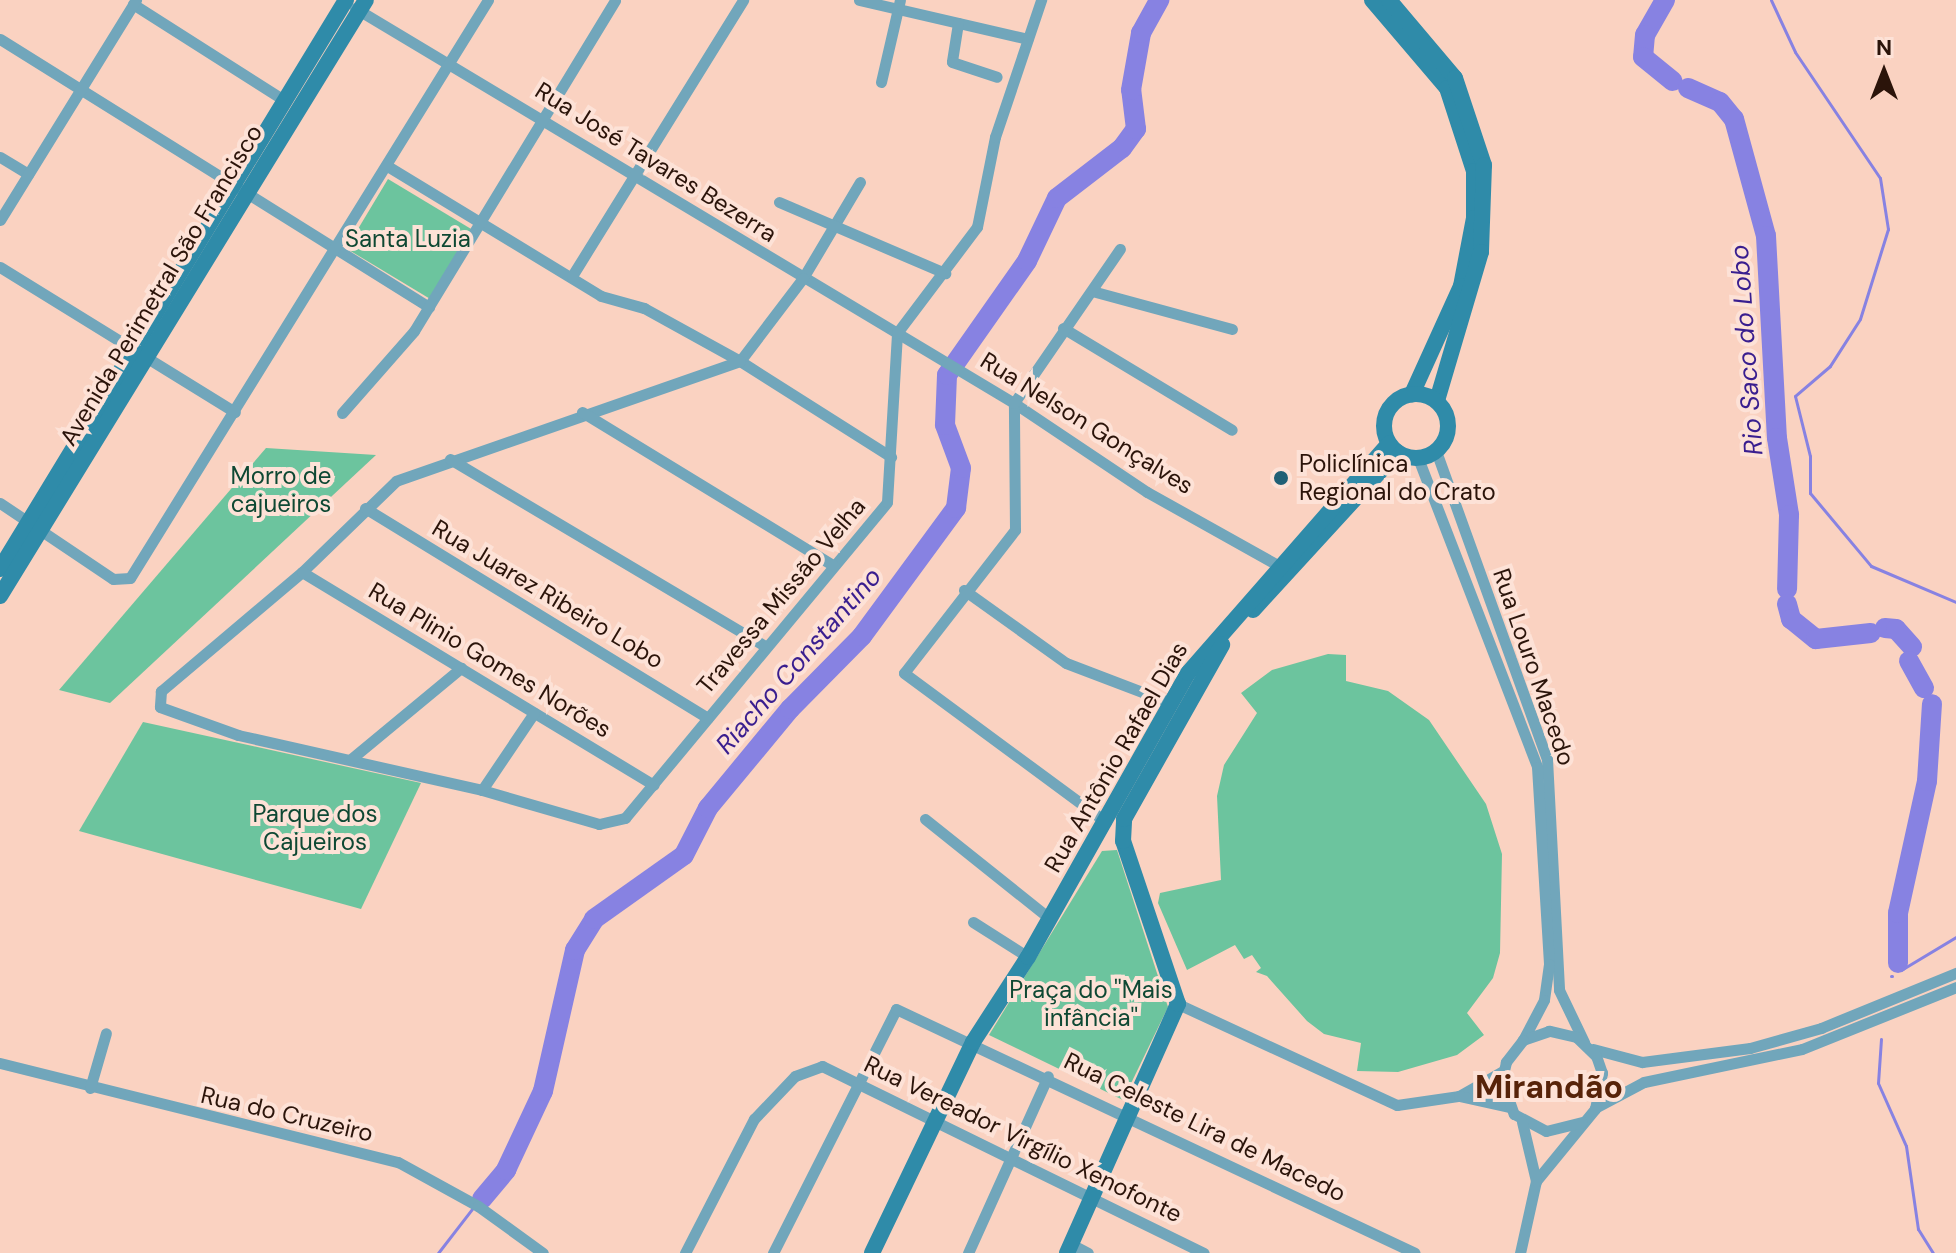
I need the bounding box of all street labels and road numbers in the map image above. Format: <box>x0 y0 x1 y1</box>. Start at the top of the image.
street label: Rua José Tavares Bezerra <box>530 76 782 248</box>
street label: Avenida Perimetral São Francisco <box>54 119 268 451</box>
street label: Rua Nelson Gonçalves <box>975 346 1199 500</box>
street label: Travessa Missão Velha <box>691 492 871 700</box>
street label: Rua Juarez Ribeiro Lobo <box>427 513 669 675</box>
street label: Rua Louro Macedo <box>1487 565 1581 769</box>
street label: Rua Plinio Gomes Norões <box>364 576 616 744</box>
street label: Rua Antônio Rafael Dias <box>1038 637 1194 877</box>
street label: Rua Celeste Lira de Macedo <box>1060 1046 1350 1208</box>
street label: Rua Vereador Virgílio Xenofonte <box>859 1049 1187 1229</box>
street label: Rua do Cruzeiro <box>198 1080 376 1148</box>

